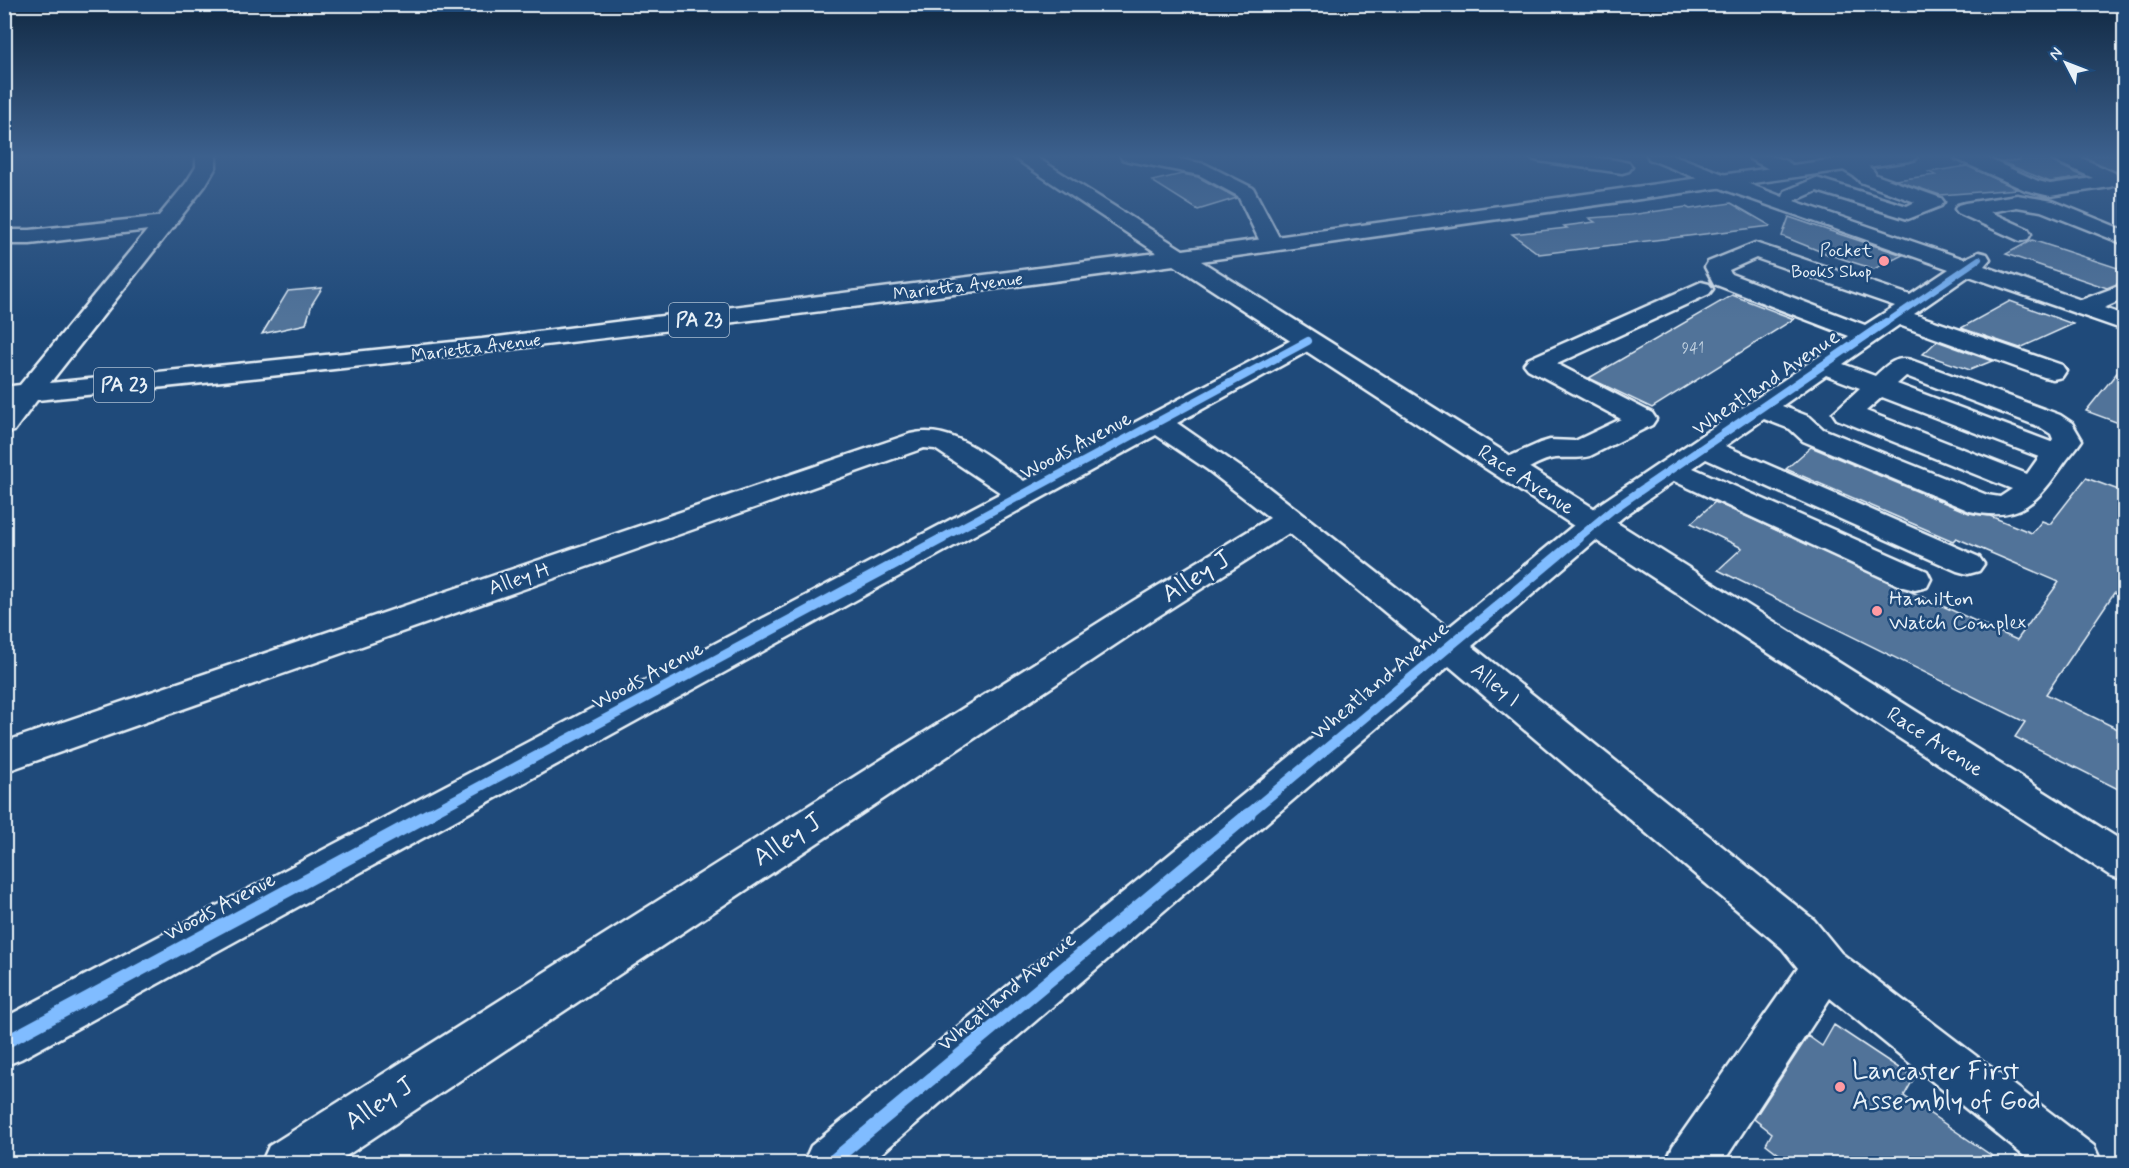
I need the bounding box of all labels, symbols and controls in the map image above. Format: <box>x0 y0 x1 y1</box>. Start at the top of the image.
north arrow <box>2036 33 2096 93</box>
text: N <box>2045 43 2067 65</box>
place label: Pocket Books Shop <box>1791 239 1872 284</box>
marker: Pocket Books Shop <box>1877 254 1891 268</box>
street label: Marietta Avenue <box>892 267 1024 307</box>
road number: PA 23 <box>669 303 729 337</box>
street label: Wheatland Avenue <box>1687 323 1845 443</box>
street label: Marietta Avenue <box>410 328 542 368</box>
house number: 941 <box>1682 339 1704 359</box>
road number: PA 23 <box>94 368 154 402</box>
street label: Woods Avenue <box>1015 405 1137 487</box>
street label: Race Avenue <box>1472 438 1580 522</box>
street label: Alley J <box>1156 542 1238 612</box>
street label: Alley H <box>485 555 553 603</box>
place label: Hamilton Watch Complex <box>1889 585 2026 637</box>
marker: Hamilton Watch Complex <box>1870 604 1884 618</box>
street label: Wheatland Avenue <box>1305 615 1455 747</box>
street label: Woods Avenue <box>587 635 709 717</box>
street label: Alley I <box>1465 656 1525 714</box>
street label: Race Avenue <box>1881 700 1989 784</box>
street label: Alley J <box>747 805 829 875</box>
street label: Woods Avenue <box>159 866 281 948</box>
street label: Wheatland Avenue <box>932 926 1082 1058</box>
place label: Lancaster First Assembly of God <box>1852 1055 2041 1119</box>
street label: Alley J <box>339 1069 421 1139</box>
marker: Lancaster First Assembly of God <box>1833 1080 1847 1094</box>

